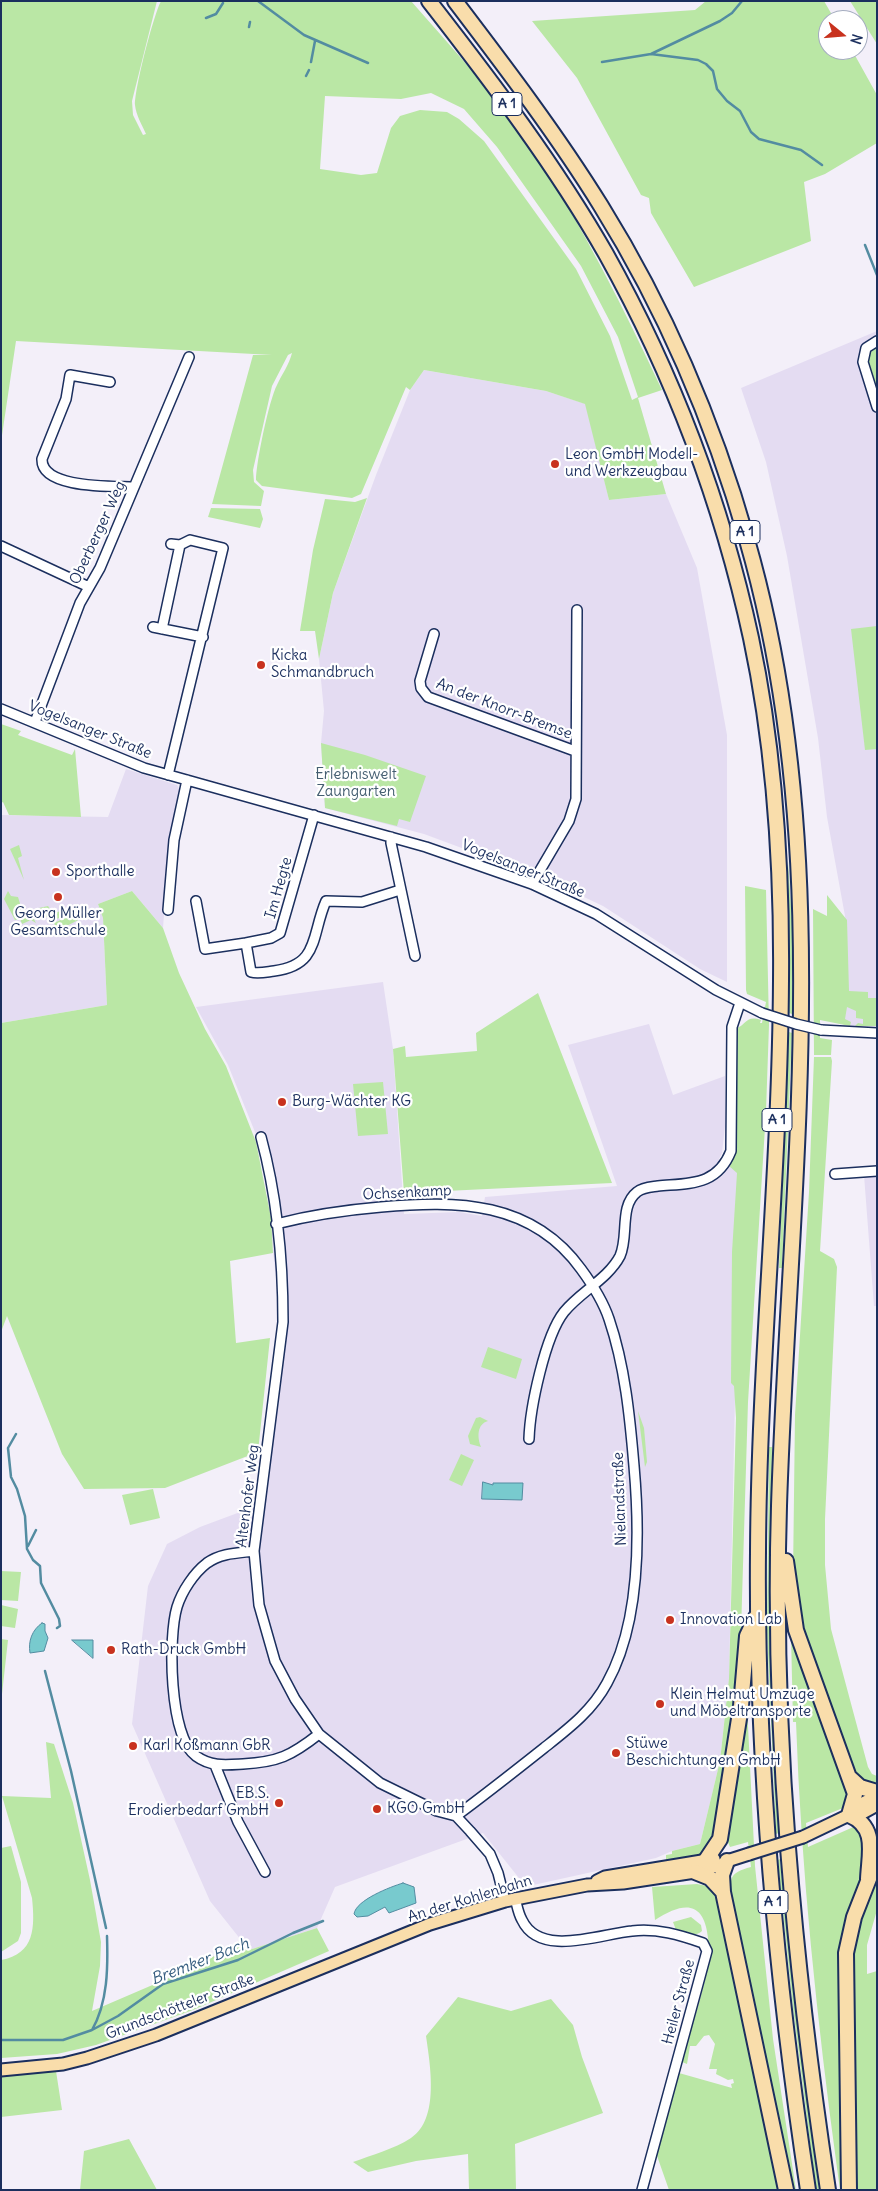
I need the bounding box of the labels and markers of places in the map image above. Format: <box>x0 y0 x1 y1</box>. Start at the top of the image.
place label: Leon GmbH Modell- und Werkzeugbau <box>565 446 699 481</box>
marker: Leon GmbH Modell- und Werkzeugbau <box>549 458 561 470</box>
place label: Kicka Schmandbruch <box>271 647 374 682</box>
marker: Kicka Schmandbruch <box>255 659 267 671</box>
place label: Sporthalle <box>66 863 135 881</box>
marker: Sporthalle <box>50 866 62 878</box>
marker: Georg Müller Gesamtschule <box>52 891 64 903</box>
place label: Georg Müller Gesamtschule <box>10 905 106 940</box>
place label: Burg-Wächter KG <box>292 1093 411 1111</box>
marker: Burg-Wächter KG <box>276 1096 288 1108</box>
place label: Innovation Lab <box>680 1611 782 1629</box>
marker: Innovation Lab <box>664 1614 676 1626</box>
place label: Rath-Druck GmbH <box>121 1641 246 1659</box>
marker: Rath-Druck GmbH <box>105 1644 117 1656</box>
place label: Klein Helmut Umzüge und Möbeltransporte <box>670 1686 814 1721</box>
marker: Klein Helmut Umzüge und Möbeltransporte <box>654 1698 666 1710</box>
place label: Stüwe Beschichtungen GmbH <box>626 1735 781 1770</box>
place label: Karl Koßmann GbR <box>143 1737 271 1755</box>
marker: Karl Koßmann GbR <box>127 1740 139 1752</box>
marker: Stüwe Beschichtungen GmbH <box>610 1747 622 1759</box>
place label: EB.S. Erodierbedarf GmbH <box>128 1785 269 1820</box>
marker: EB.S. Erodierbedarf GmbH <box>273 1797 285 1809</box>
place label: KGO GmbH <box>387 1800 465 1818</box>
marker: KGO GmbH <box>371 1803 383 1815</box>

